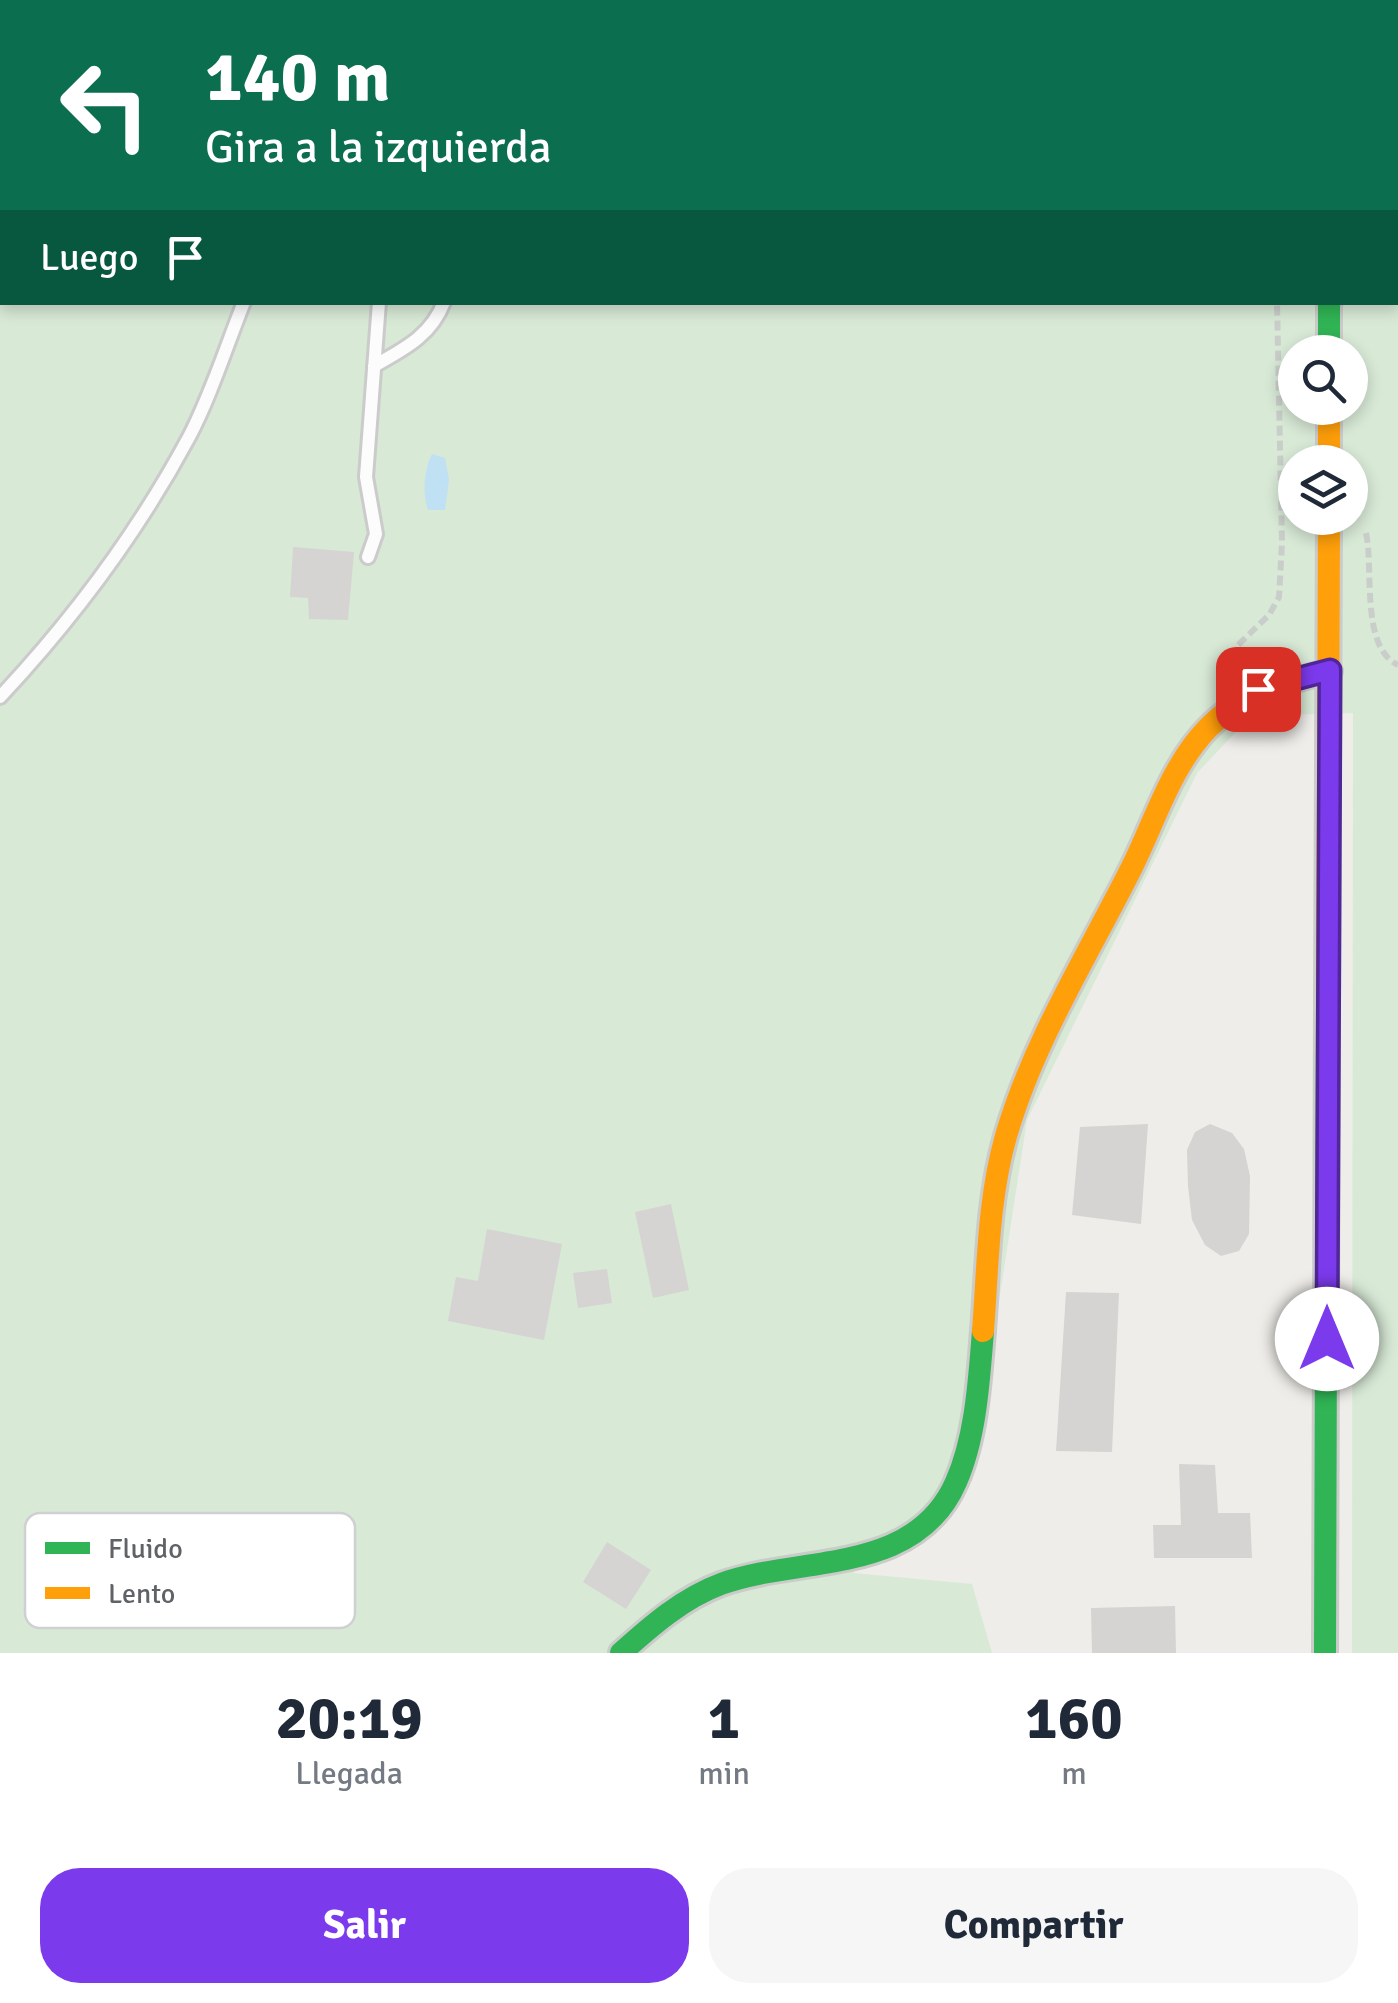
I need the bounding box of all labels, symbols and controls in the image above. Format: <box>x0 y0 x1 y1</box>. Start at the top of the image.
text: 140 m <box>205 34 390 120</box>
icon: left <box>40 40 170 170</box>
text: Gira a la izquierda <box>205 120 552 175</box>
icon: arrive <box>158 230 213 285</box>
text: Luego <box>40 234 138 281</box>
map controls <box>1278 335 1368 535</box>
button: search <box>1278 335 1368 425</box>
button: layers <box>1278 445 1368 535</box>
pin <box>1216 647 1301 732</box>
icon: arrive <box>1231 662 1286 717</box>
position arrow <box>1275 1287 1379 1391</box>
legend <box>25 1513 355 1628</box>
text: Fluido <box>108 1532 183 1566</box>
text: Lento <box>108 1577 175 1611</box>
text: 20:19 <box>275 1682 423 1756</box>
text: 1 <box>708 1682 740 1756</box>
text: 160 <box>1025 1682 1123 1756</box>
text: Llegada <box>295 1754 403 1793</box>
text: min <box>698 1754 750 1793</box>
text: m <box>1061 1754 1087 1793</box>
button: Salir <box>40 1868 689 1983</box>
button: Compartir <box>709 1868 1358 1983</box>

